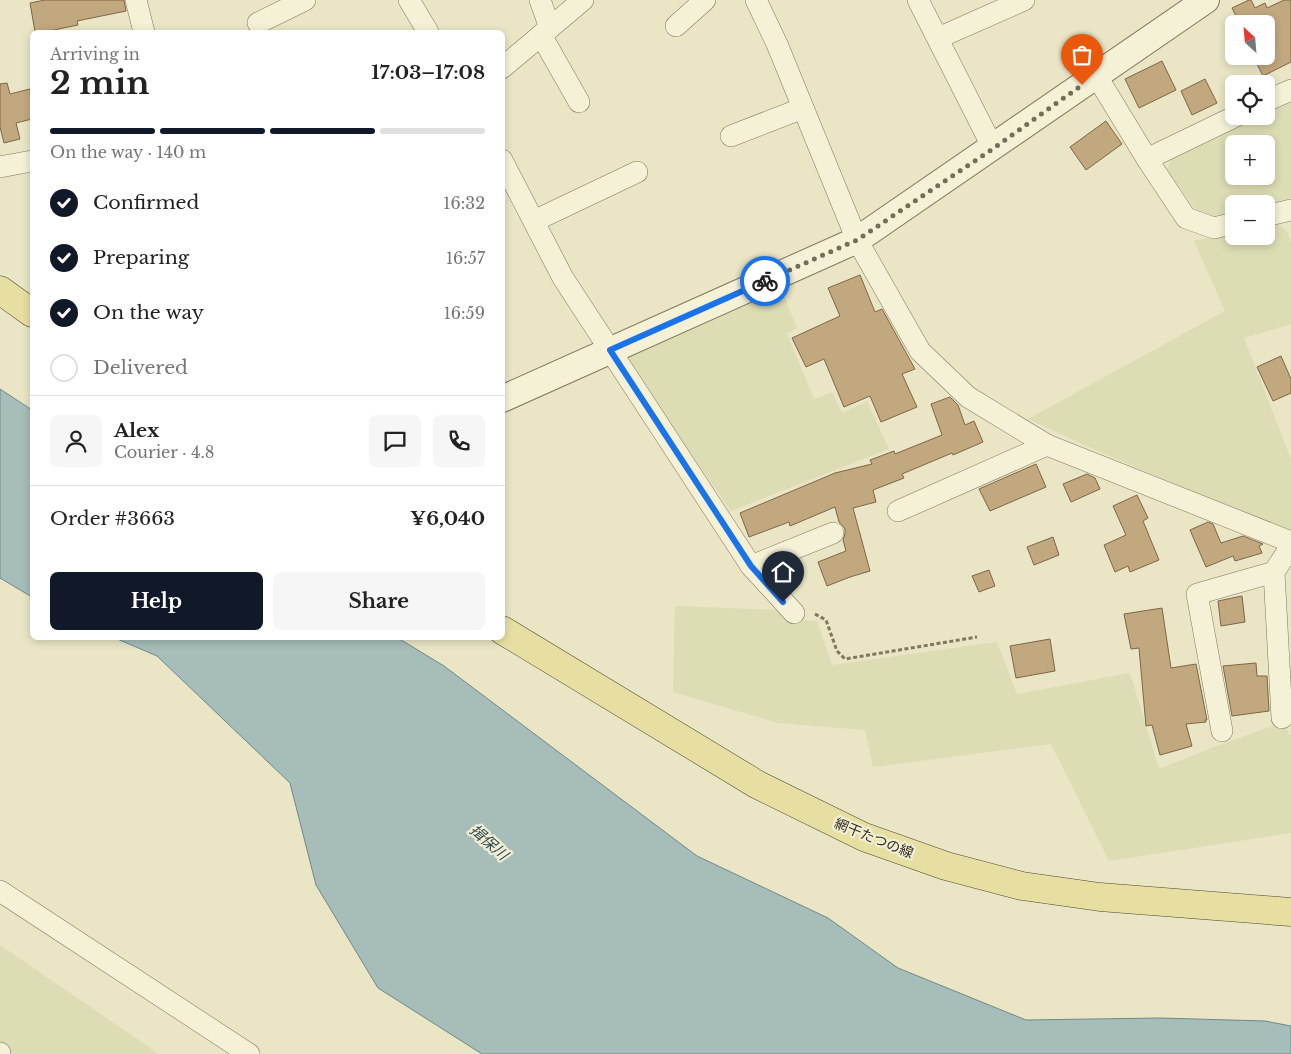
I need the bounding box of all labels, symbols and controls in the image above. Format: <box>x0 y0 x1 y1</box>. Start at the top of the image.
north arrow <box>1225 15 1275 65</box>
map controls <box>1225 15 1275 245</box>
pin <box>1061 34 1103 85</box>
icon: bag <box>1068 41 1096 69</box>
text: Arriving in <box>50 44 140 64</box>
text: 17:03–17:08 <box>371 61 485 84</box>
text: 2 min <box>50 63 150 103</box>
button: locate <box>1225 75 1275 125</box>
button: + <box>1225 135 1275 185</box>
text: On the way · 140 m <box>50 142 206 162</box>
icon: check <box>50 189 78 217</box>
text: Confirmed <box>93 191 199 214</box>
text: 16:32 <box>443 193 485 213</box>
button: − <box>1225 195 1275 245</box>
icon: check <box>50 244 78 272</box>
text: Preparing <box>93 246 189 269</box>
text: 16:57 <box>446 248 485 268</box>
courier <box>740 256 790 306</box>
icon: bike <box>751 267 779 295</box>
icon: check <box>50 299 78 327</box>
text: On the way <box>93 301 204 324</box>
text: 16:59 <box>444 303 485 323</box>
text: Delivered <box>93 356 188 379</box>
button: person <box>50 415 102 467</box>
button: chat <box>369 415 421 467</box>
button: phone <box>433 415 485 467</box>
text: Alex <box>114 419 159 442</box>
text: Courier · 4.8 <box>114 442 215 462</box>
text: Order #3663 <box>50 507 175 530</box>
text: ¥6,040 <box>410 507 485 530</box>
pin <box>762 551 804 602</box>
icon: home <box>769 558 797 586</box>
button: Help <box>50 572 263 630</box>
button: Share <box>273 572 485 630</box>
street label: 網干たつの線 <box>832 814 916 862</box>
water label: 揖保川 <box>466 820 514 865</box>

